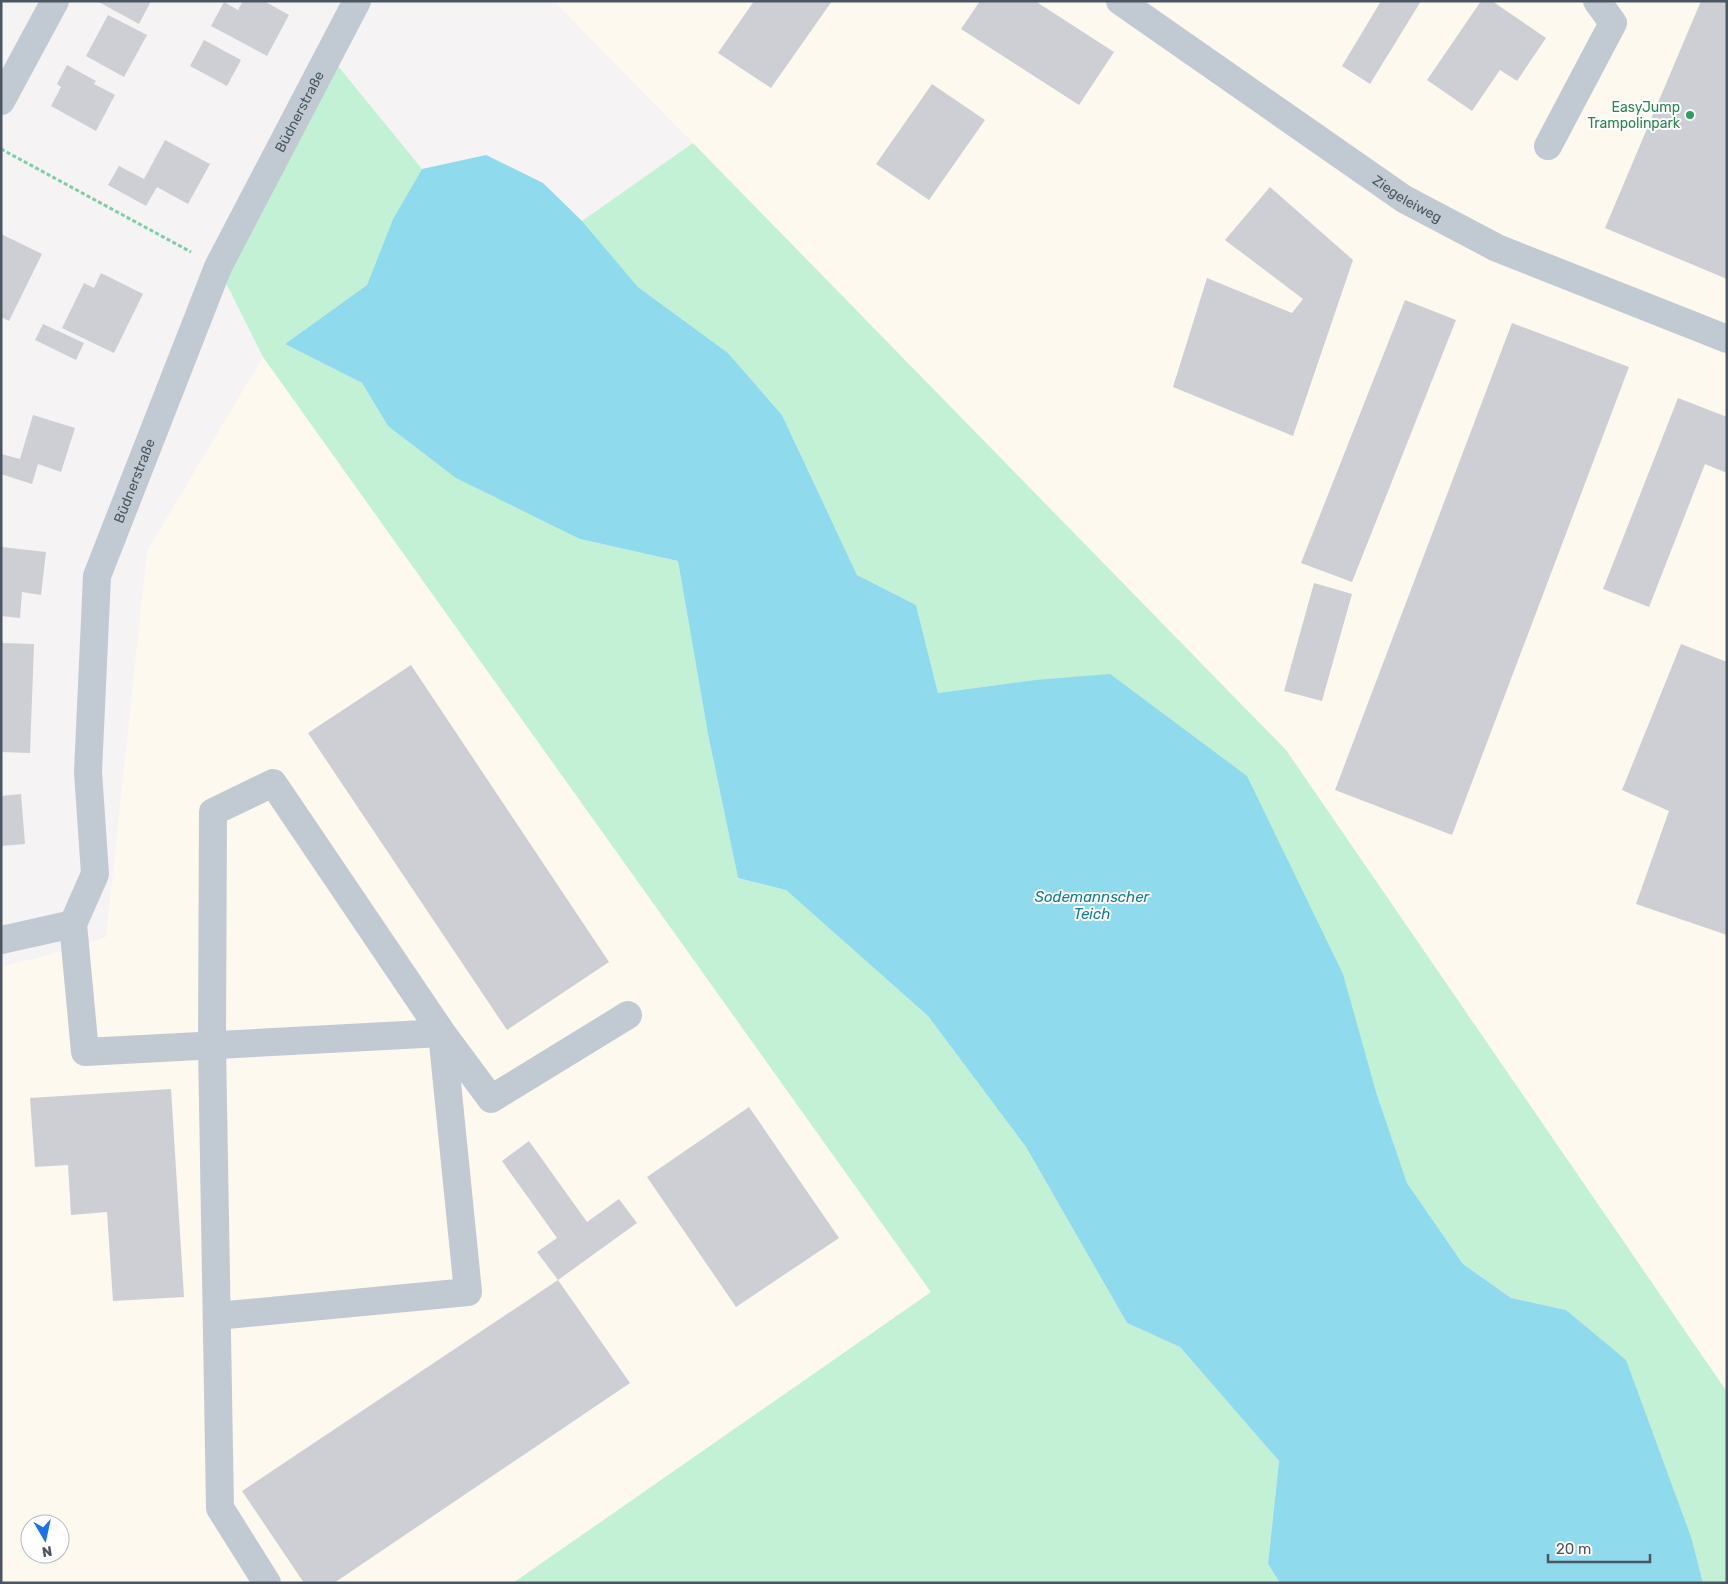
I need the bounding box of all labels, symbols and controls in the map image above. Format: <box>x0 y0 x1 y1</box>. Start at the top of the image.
street label: Büdnerstraße <box>271 68 328 155</box>
place label: EasyJump Trampolinpark <box>1587 99 1681 132</box>
marker: EasyJump Trampolinpark <box>1684 109 1696 121</box>
street label: Ziegeleiweg <box>1370 171 1445 226</box>
street label: Büdnerstraße <box>110 436 159 526</box>
water label: Sodemannscher Teich <box>1035 888 1151 923</box>
north arrow <box>20 1514 70 1564</box>
scale bar <box>1548 1532 1650 1564</box>
text: 20 m <box>1556 1540 1591 1558</box>
text: N <box>41 1542 53 1561</box>

